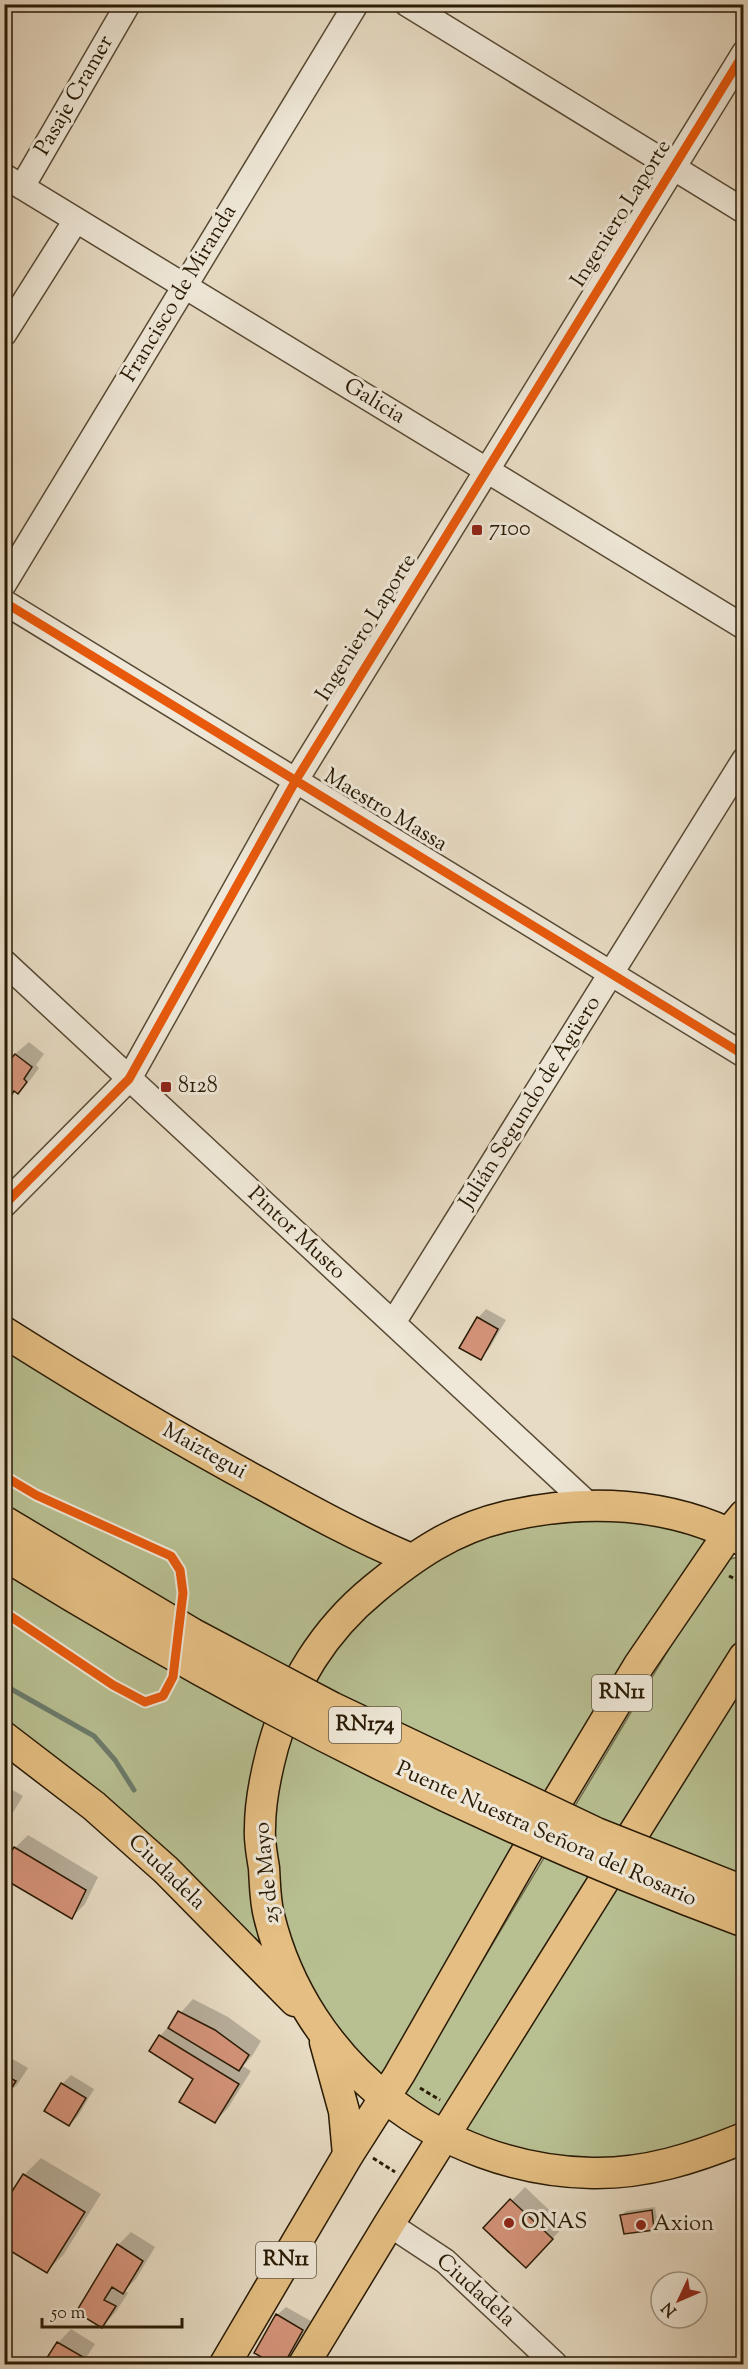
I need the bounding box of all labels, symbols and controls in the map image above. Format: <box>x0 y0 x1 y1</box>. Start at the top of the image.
street label: Pasaje Cramer <box>28 30 122 162</box>
street label: Ingeniero Laporte <box>564 134 680 294</box>
street label: Francisco de Miranda <box>114 199 246 389</box>
street label: Galicia <box>337 371 411 433</box>
place label: 7100 <box>489 514 531 546</box>
marker: 7100 <box>470 523 484 537</box>
street label: Ingeniero Laporte <box>309 548 425 708</box>
street label: Maestro Massa <box>317 761 453 861</box>
street label: Julián Segundo de Agüero <box>452 990 610 1217</box>
place label: 8128 <box>178 1071 218 1103</box>
marker: 8128 <box>159 1080 173 1094</box>
street label: Pintor Musto <box>240 1180 352 1288</box>
street label: Maiztegui <box>156 1416 252 1488</box>
road number: RN11 <box>592 1675 652 1711</box>
road number: RN174 <box>329 1707 401 1743</box>
street label: Puente Nuestra Señora del Rosario <box>390 1754 702 1916</box>
street label: 25 de Mayo <box>247 1820 289 1926</box>
street label: Ciudadela <box>120 1828 212 1918</box>
place label: ONAS <box>521 2207 587 2239</box>
place label: Axion <box>653 2209 714 2241</box>
marker: ONAS <box>502 2216 516 2230</box>
marker: Axion <box>634 2218 648 2232</box>
road number: RN11 <box>256 2242 316 2278</box>
street label: Ciudadela <box>428 2247 522 2335</box>
north arrow <box>649 2270 709 2330</box>
scale bar <box>42 2291 182 2329</box>
text: N <box>657 2296 683 2321</box>
text: 50 m <box>50 2301 86 2327</box>

